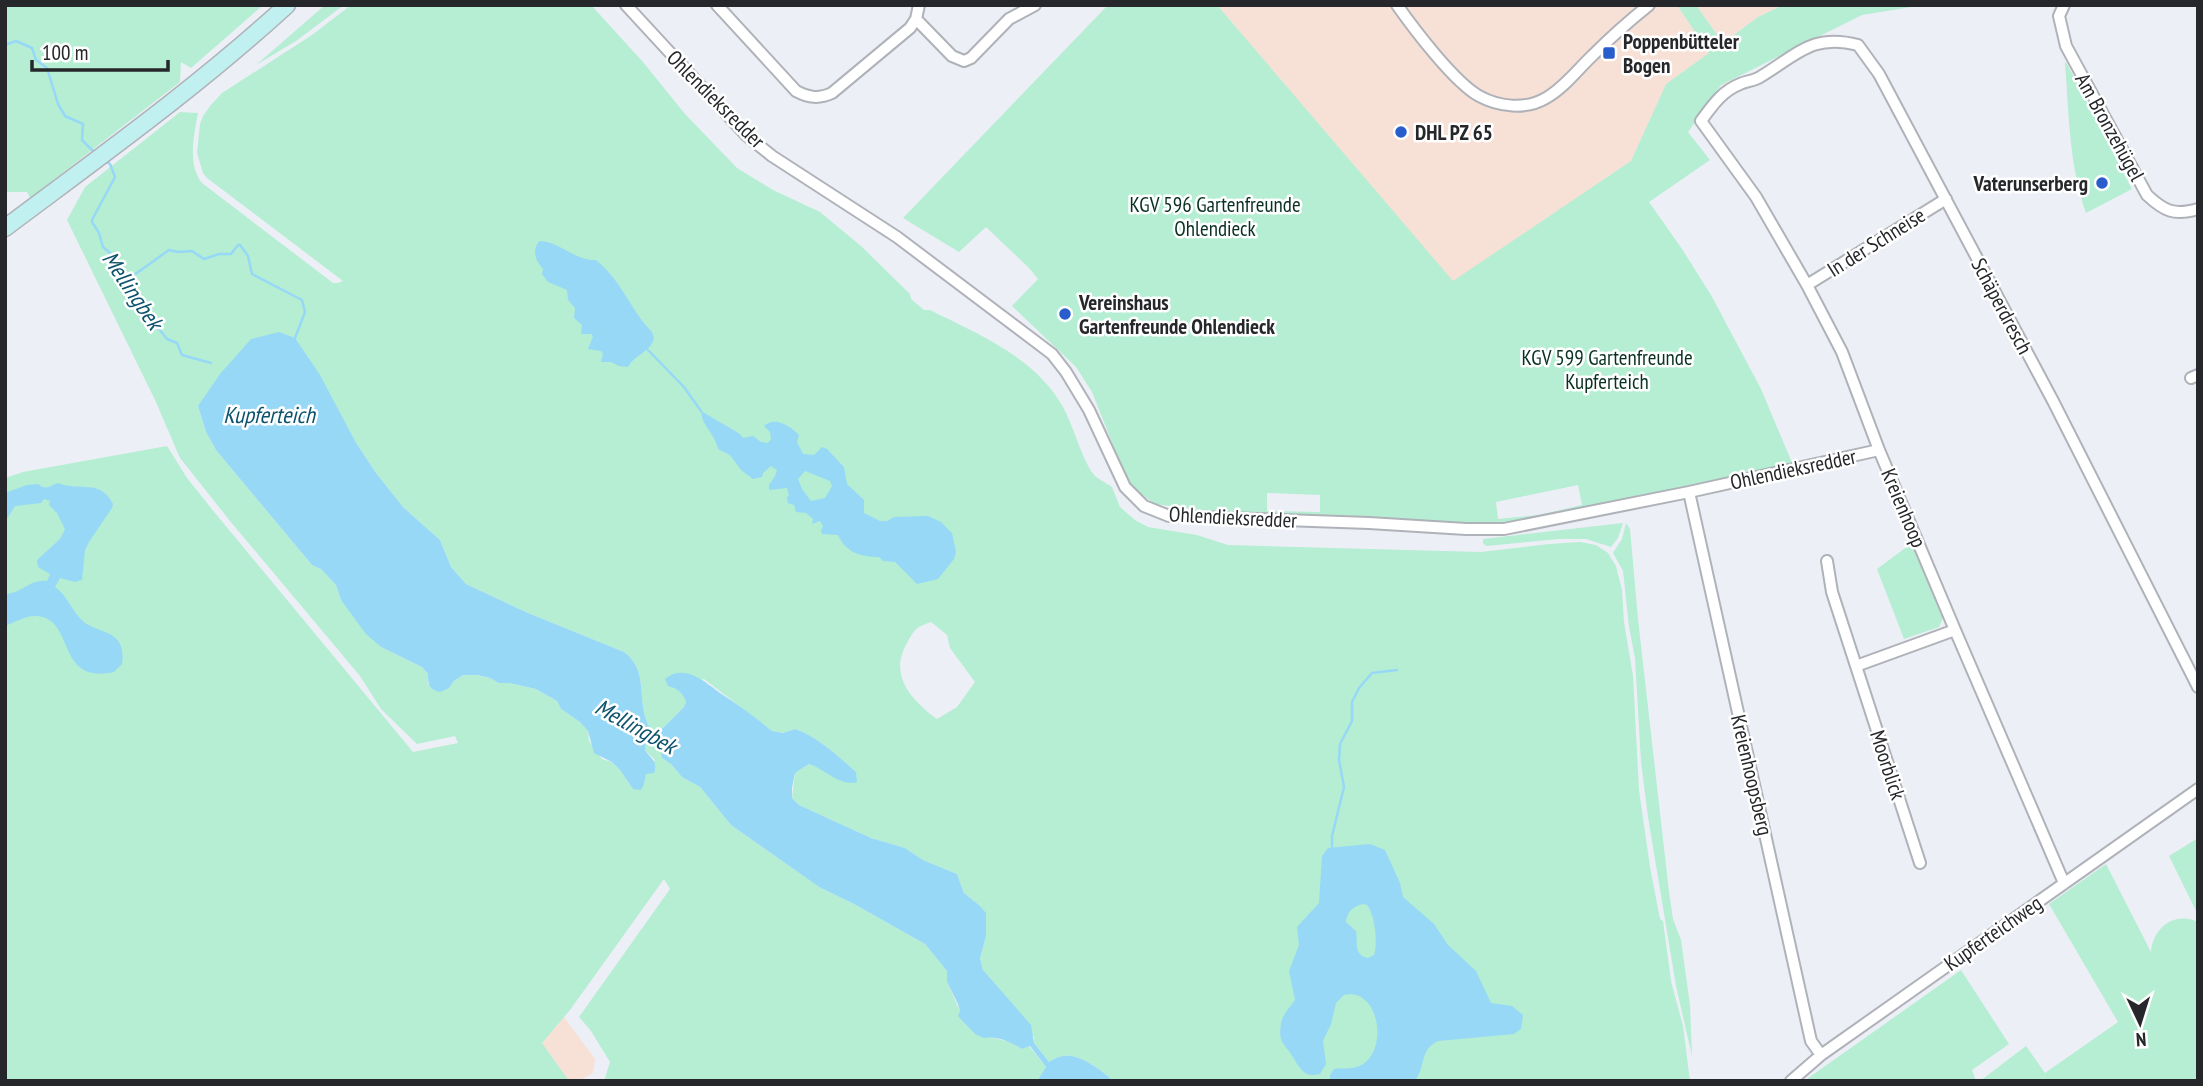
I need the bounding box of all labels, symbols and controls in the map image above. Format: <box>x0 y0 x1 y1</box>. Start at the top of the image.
scale bar <box>32 28 168 72</box>
place label: Poppenbütteler Bogen <box>1623 28 1740 79</box>
text: 100 m <box>42 39 88 66</box>
street label: Ohlendieksredder <box>661 44 771 154</box>
marker: Poppenbütteler Bogen <box>1601 45 1617 61</box>
street label: Am Bronzehügel <box>2069 68 2151 186</box>
place label: DHL PZ 65 <box>1415 119 1493 146</box>
marker: DHL PZ 65 <box>1393 124 1409 140</box>
place label: Vaterunserberg <box>1972 170 2088 197</box>
marker: Vaterunserberg <box>2094 175 2110 191</box>
park label: KGV 596 Gartenfreunde Ohlendieck <box>1129 191 1301 242</box>
street label: In der Schneise <box>1822 201 1930 283</box>
water label: Mellingbek <box>96 245 171 337</box>
street label: Schäperdresch <box>1965 253 2039 359</box>
place label: Vereinshaus Gartenfreunde Ohlendieck <box>1078 289 1275 340</box>
marker: Vereinshaus Gartenfreunde Ohlendieck <box>1057 306 1073 322</box>
park label: KGV 599 Gartenfreunde Kupferteich <box>1521 344 1693 395</box>
water label: Kupferteich <box>223 400 317 429</box>
street label: Ohlendieksredder <box>1728 442 1859 496</box>
street label: Kreienhoop <box>1875 464 1933 552</box>
street label: Ohlendieksredder <box>1168 500 1298 534</box>
water label: Mellingbek <box>590 692 684 762</box>
street label: Kreienhoopsberg <box>1725 712 1779 838</box>
street label: Moorblick <box>1864 727 1912 803</box>
street label: Kupferteichweg <box>1939 889 2047 977</box>
north arrow <box>2105 988 2175 1058</box>
text: N <box>2135 1028 2147 1052</box>

